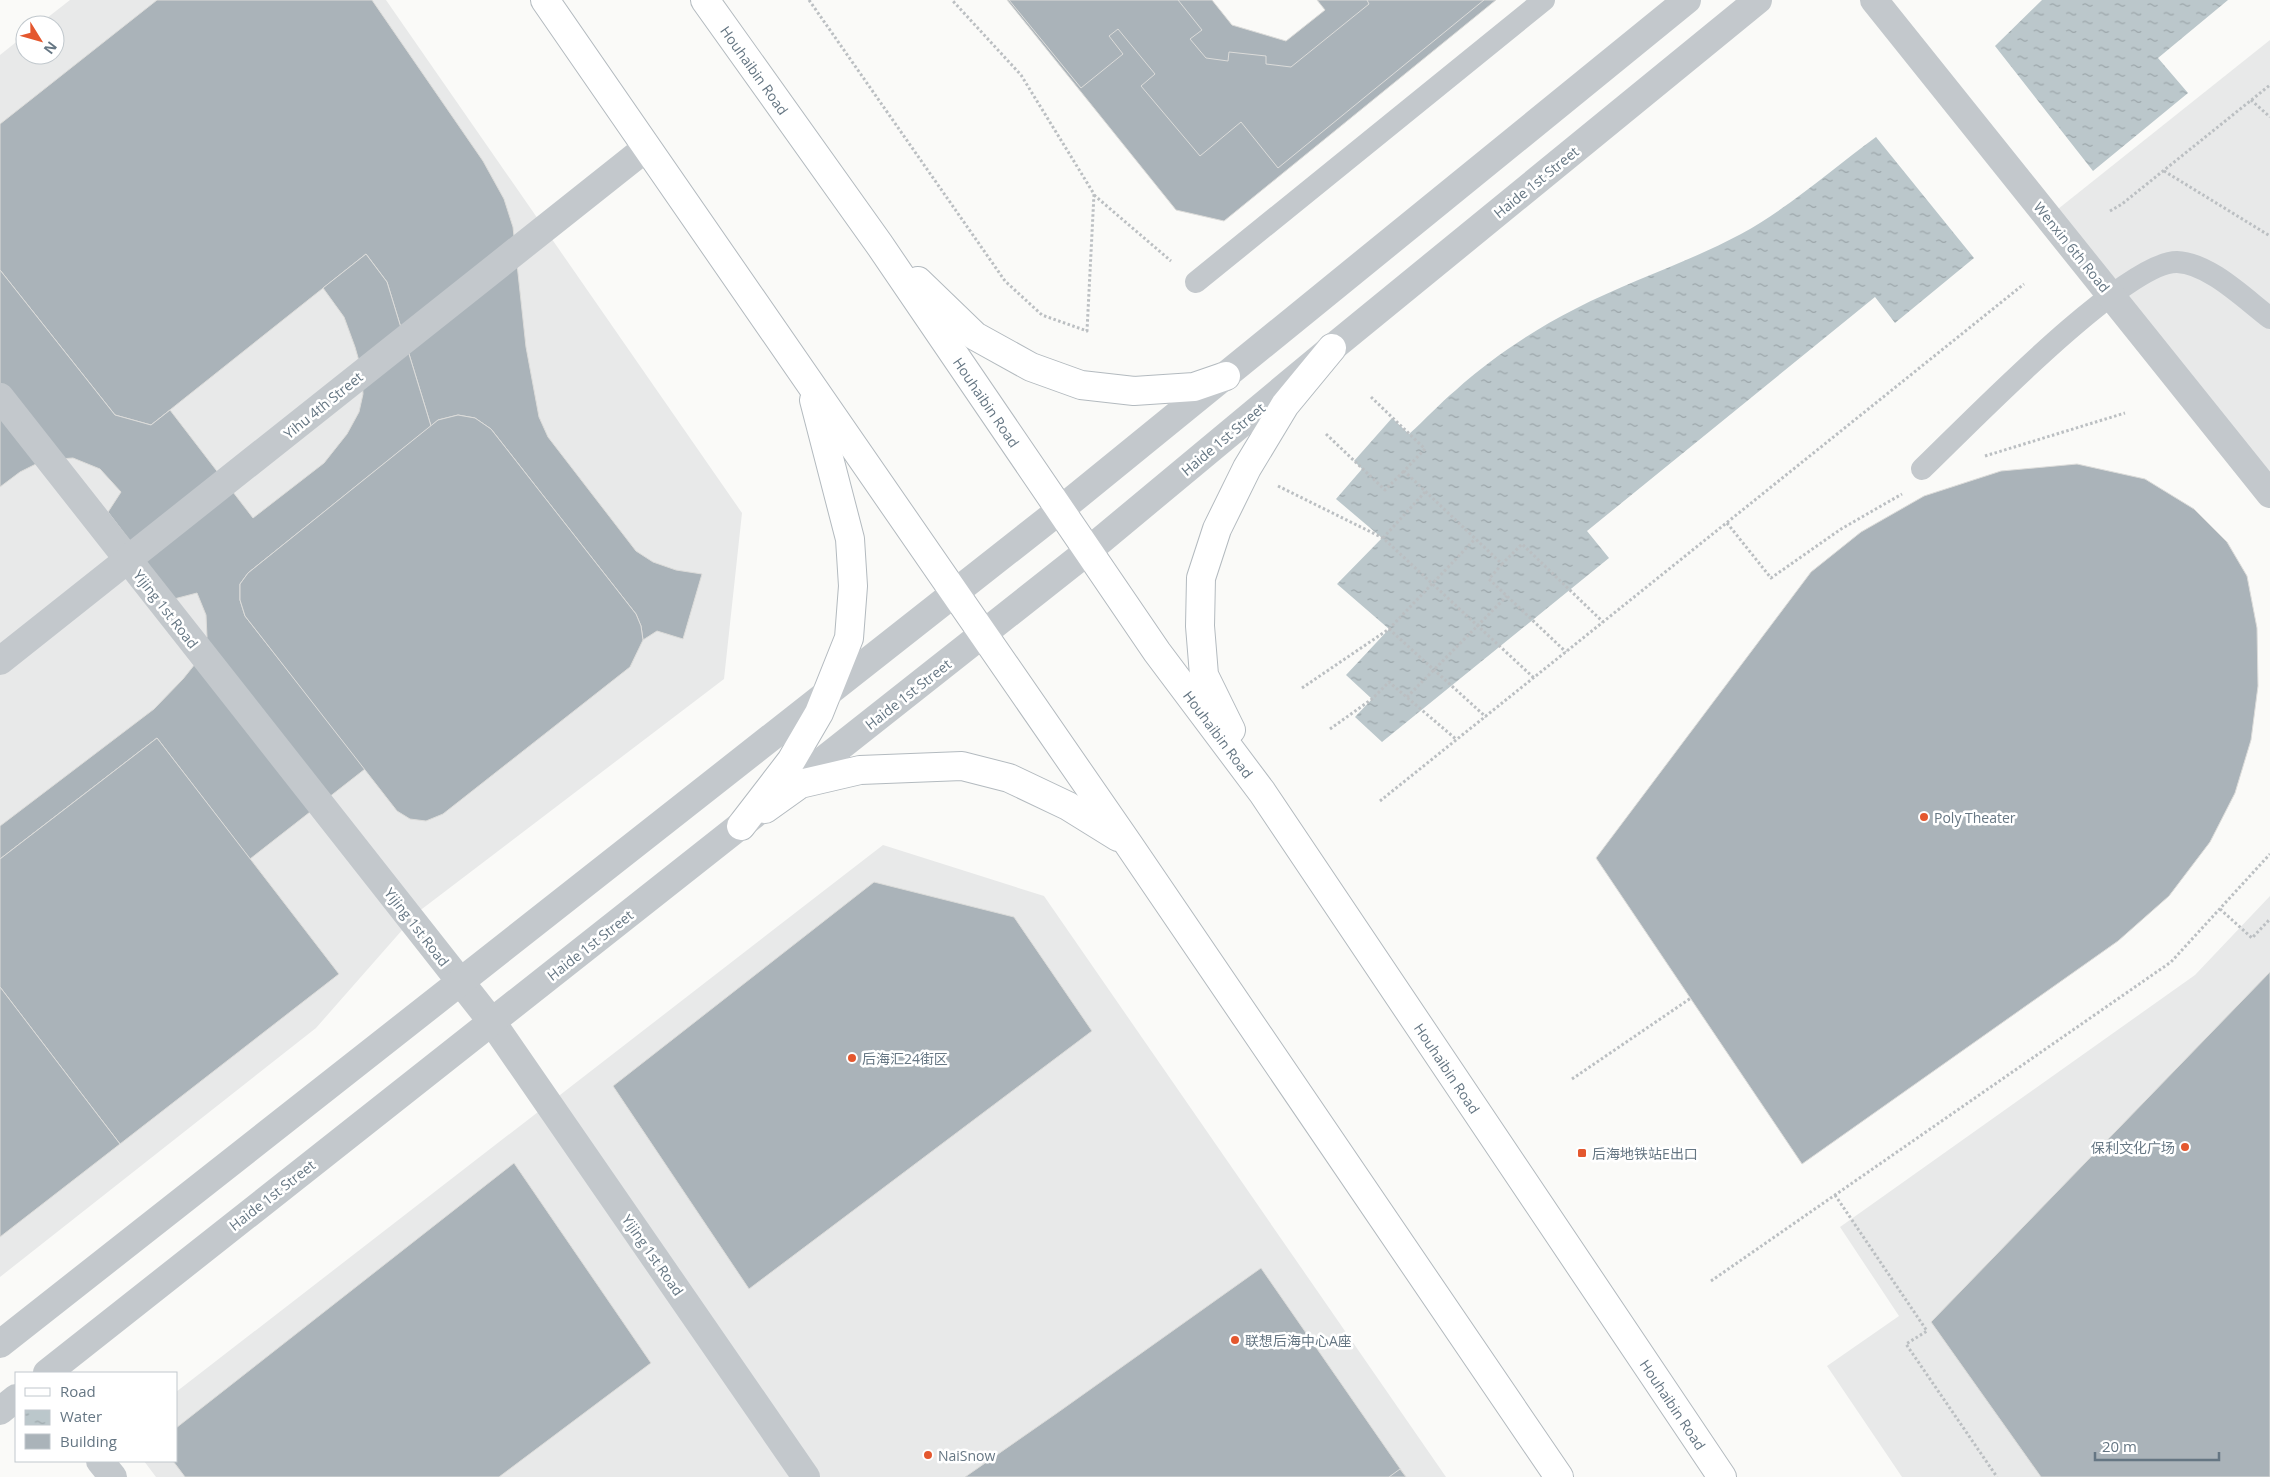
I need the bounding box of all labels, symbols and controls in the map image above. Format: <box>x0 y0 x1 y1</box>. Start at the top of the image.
north arrow <box>15 15 65 65</box>
street label: Houhaibin Road <box>717 22 793 118</box>
text: N <box>40 38 62 58</box>
street label: Haide 1st Street <box>1490 142 1582 222</box>
street label: Wenxin 6th Road <box>2030 198 2114 296</box>
street label: Houhaibin Road <box>949 353 1024 451</box>
street label: Yihu 4th Street <box>280 367 366 443</box>
street label: Haide 1st Street <box>1177 398 1269 480</box>
street label: Yijing 1st Road <box>129 566 203 652</box>
street label: Haide 1st Street <box>861 654 955 734</box>
street label: Houhaibin Road <box>1179 686 1258 782</box>
place label: Poly Theater <box>1934 808 2016 827</box>
marker: Poly Theater <box>1918 811 1930 823</box>
street label: Yijing 1st Road <box>380 884 454 970</box>
street label: Haide 1st Street <box>543 905 637 985</box>
street label: Houhaibin Road <box>1410 1019 1485 1117</box>
place label: 后海汇24街区 <box>862 1049 948 1068</box>
marker: 后海汇24街区 <box>846 1052 858 1064</box>
place label: 保利文化广场 <box>2091 1138 2175 1157</box>
marker: 保利文化广场 <box>2179 1141 2191 1153</box>
place label: 后海地铁站E出口 <box>1592 1144 1698 1163</box>
marker: 后海地铁站E出口 <box>1576 1147 1588 1159</box>
street label: Haide 1st Street <box>225 1155 319 1235</box>
street label: Yijing 1st Road <box>618 1211 688 1299</box>
place label: 联想后海中心A座 <box>1245 1331 1352 1350</box>
marker: 联想后海中心A座 <box>1229 1334 1241 1346</box>
street label: Houhaibin Road <box>1636 1355 1710 1453</box>
legend <box>15 1372 178 1462</box>
text: Road <box>60 1381 96 1401</box>
text: Water <box>60 1406 102 1426</box>
scale bar <box>2095 1430 2219 1462</box>
text: Building <box>60 1431 117 1451</box>
text: 20 m <box>2102 1436 2137 1456</box>
place label: NaiSnow <box>938 1446 996 1465</box>
marker: NaiSnow <box>922 1449 934 1461</box>

